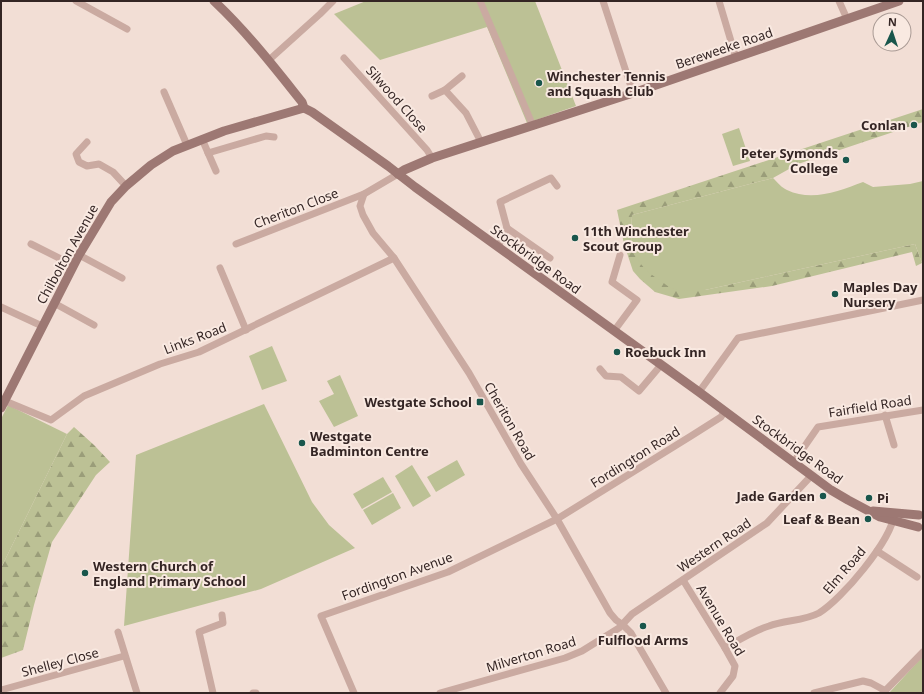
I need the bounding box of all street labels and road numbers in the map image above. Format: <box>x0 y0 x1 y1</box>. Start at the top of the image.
street label: Bereweeke Road <box>673 23 775 73</box>
street label: Silwood Close <box>362 62 432 136</box>
street label: Cheriton Close <box>251 184 341 232</box>
street label: Chilbolton Avenue <box>32 201 102 307</box>
street label: Stockbridge Road <box>487 220 585 298</box>
street label: Links Road <box>161 318 229 358</box>
street label: Cheriton Road <box>480 379 540 463</box>
street label: Fairfield Road <box>827 391 913 421</box>
street label: Stockbridge Road <box>749 410 847 488</box>
street label: Fordington Road <box>587 422 683 492</box>
street label: Western Road <box>674 514 754 576</box>
street label: Elm Road <box>818 542 870 598</box>
street label: Fordington Avenue <box>339 548 455 604</box>
street label: Avenue Road <box>693 581 749 659</box>
street label: Milverton Road <box>484 632 578 676</box>
street label: Shelley Close <box>19 643 101 681</box>

